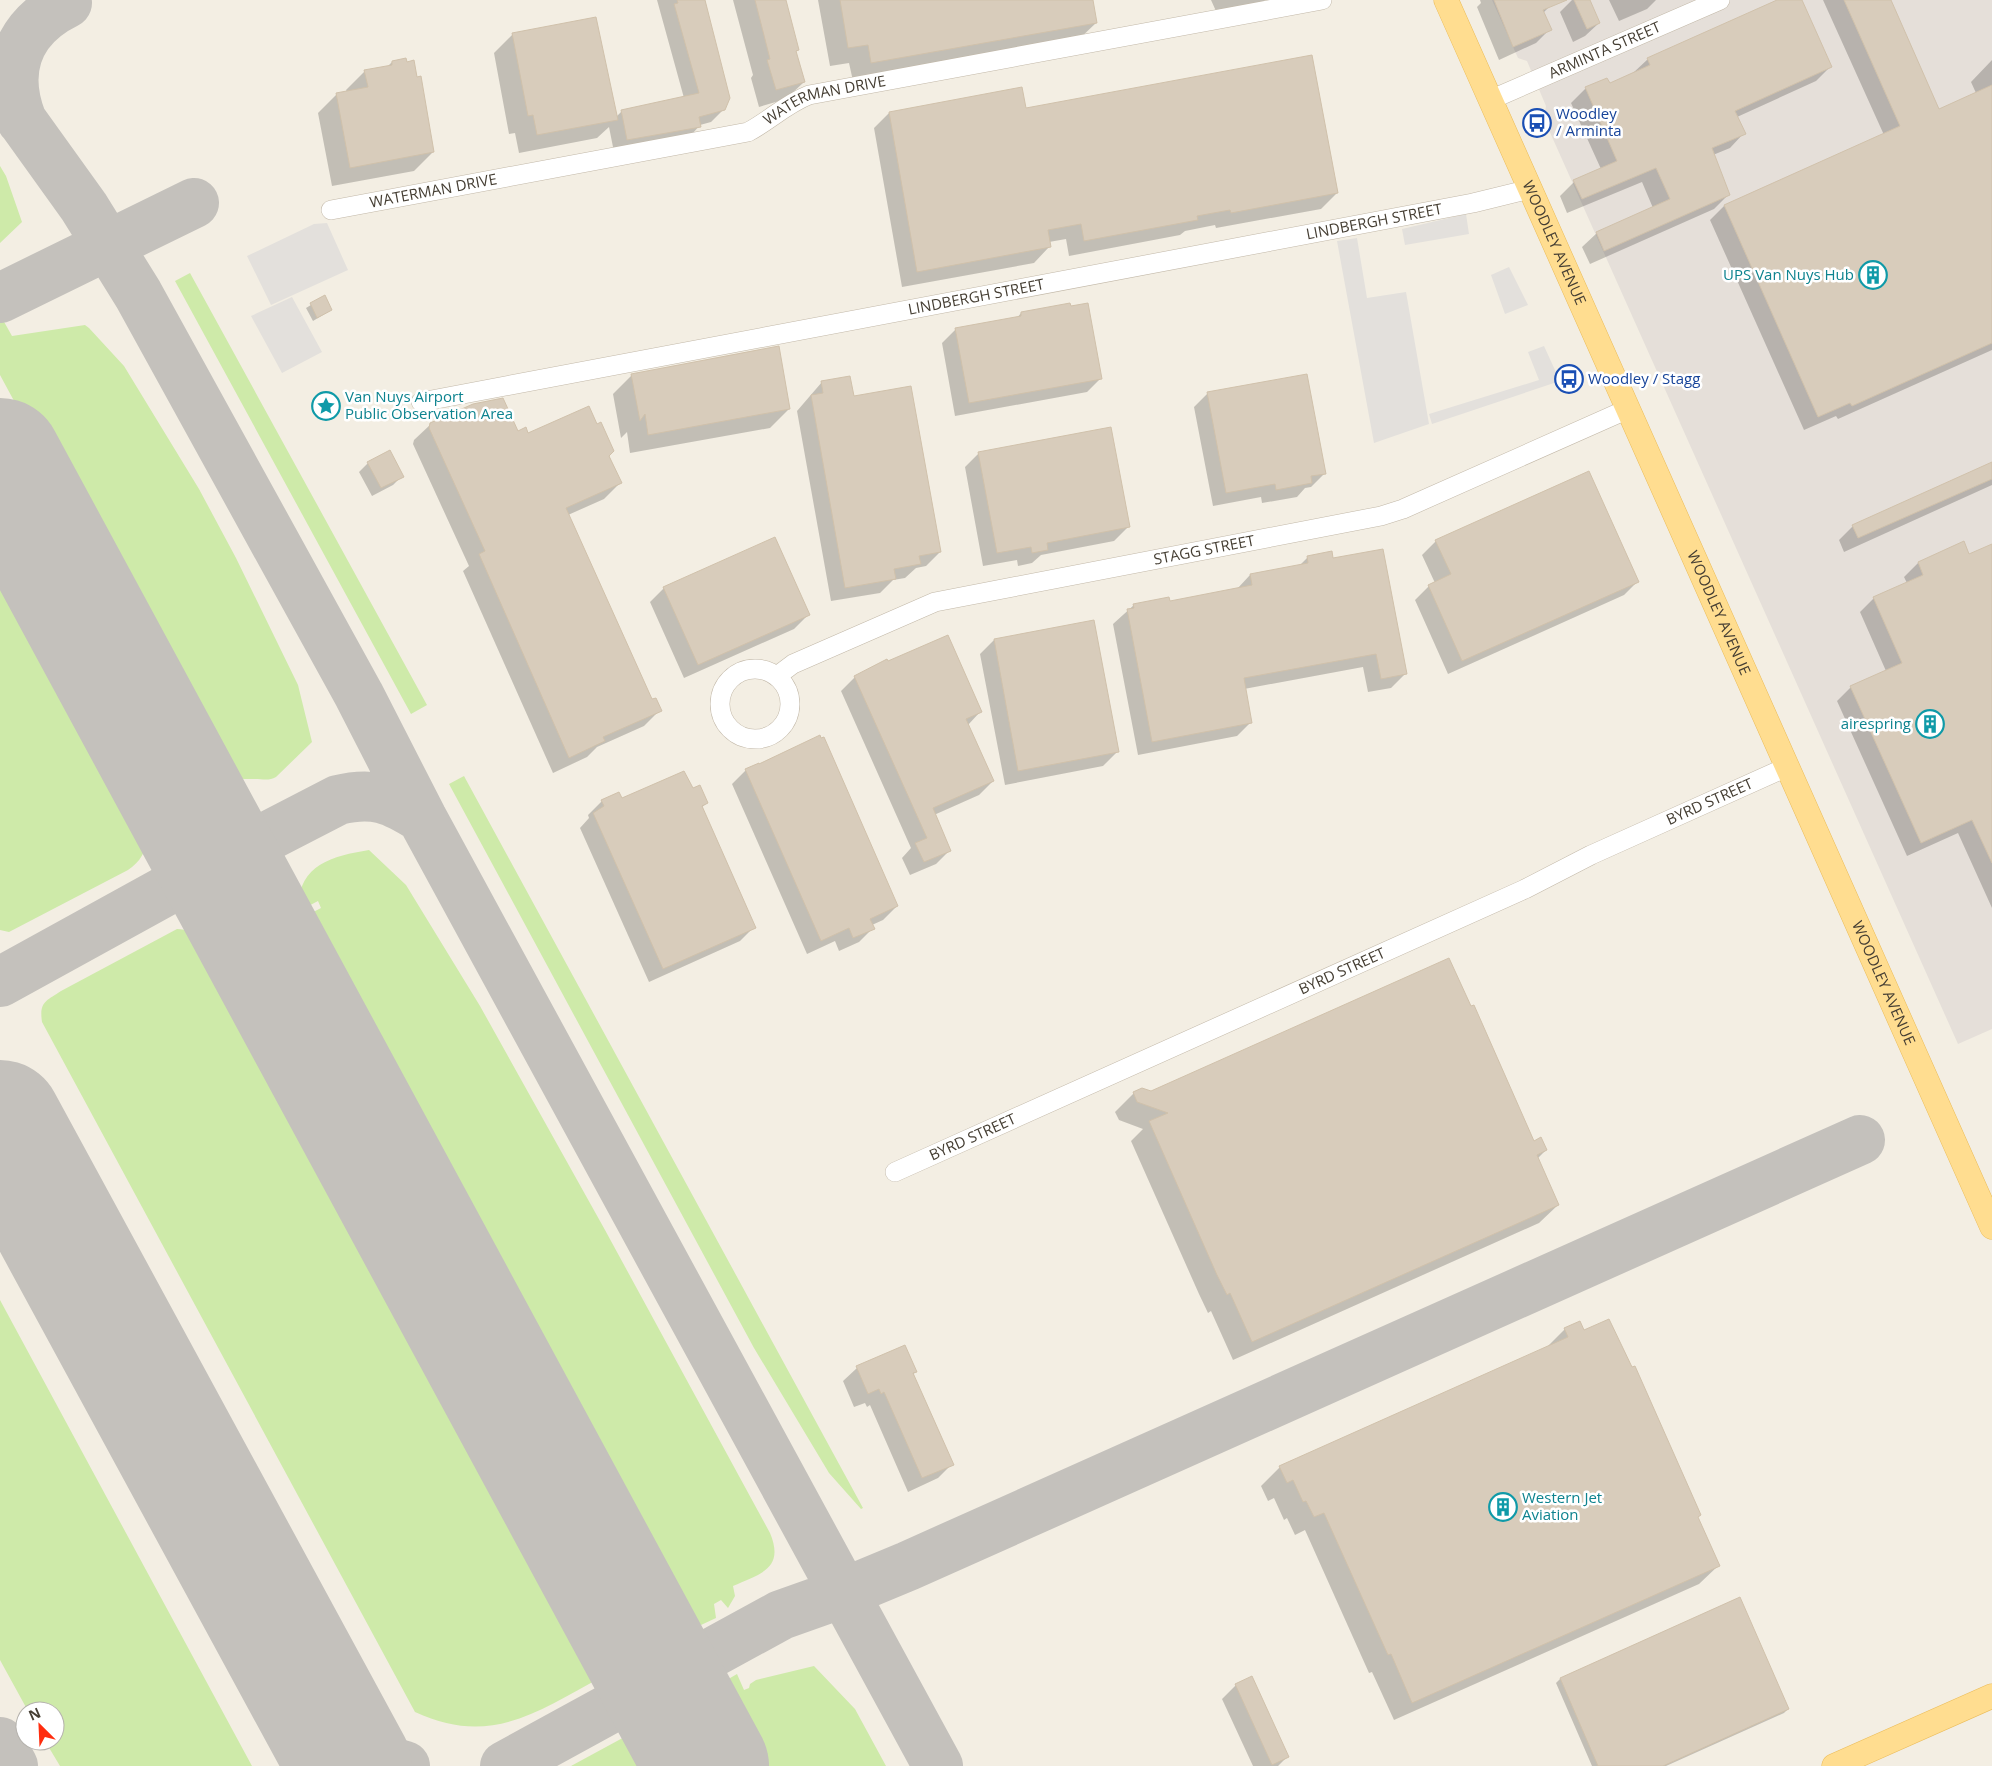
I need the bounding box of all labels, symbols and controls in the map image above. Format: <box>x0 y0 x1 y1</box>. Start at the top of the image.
street label: ARMINTA STREET <box>1545 16 1664 82</box>
street label: WATERMAN DRIVE <box>759 70 887 129</box>
place label: Woodley / Arminta <box>1556 103 1622 140</box>
bus stop icon: Woodley / Arminta <box>1522 108 1552 138</box>
street label: WATERMAN DRIVE <box>368 168 498 212</box>
street label: WOODLEY AVENUE <box>1519 177 1591 308</box>
street label: LINDBERGH STREET <box>1304 198 1444 243</box>
building icon: UPS Van Nuys Hub <box>1858 260 1888 290</box>
place label: UPS Van Nuys Hub <box>1723 264 1854 284</box>
street label: LINDBERGH STREET <box>906 273 1046 319</box>
bus stop icon: Woodley / Stagg <box>1554 364 1584 394</box>
place label: Woodley / Stagg <box>1588 368 1700 388</box>
place label: Van Nuys Airport Public Observation Area <box>345 386 513 423</box>
place icon: Van Nuys Airport Public Observation Area <box>311 391 341 421</box>
street label: STAGG STREET <box>1152 529 1257 569</box>
street label: WOODLEY AVENUE <box>1683 547 1756 678</box>
building icon: airespring <box>1915 709 1945 739</box>
place label: airespring <box>1841 713 1911 733</box>
street label: BYRD STREET <box>1663 772 1756 829</box>
street label: WOODLEY AVENUE <box>1848 917 1921 1048</box>
street label: BYRD STREET <box>1295 942 1389 998</box>
street label: BYRD STREET <box>926 1108 1019 1164</box>
place label: Western Jet Aviation <box>1522 1487 1602 1524</box>
building icon: Western Jet Aviation <box>1488 1492 1518 1522</box>
north arrow <box>15 1701 65 1751</box>
text: N <box>25 1703 44 1725</box>

